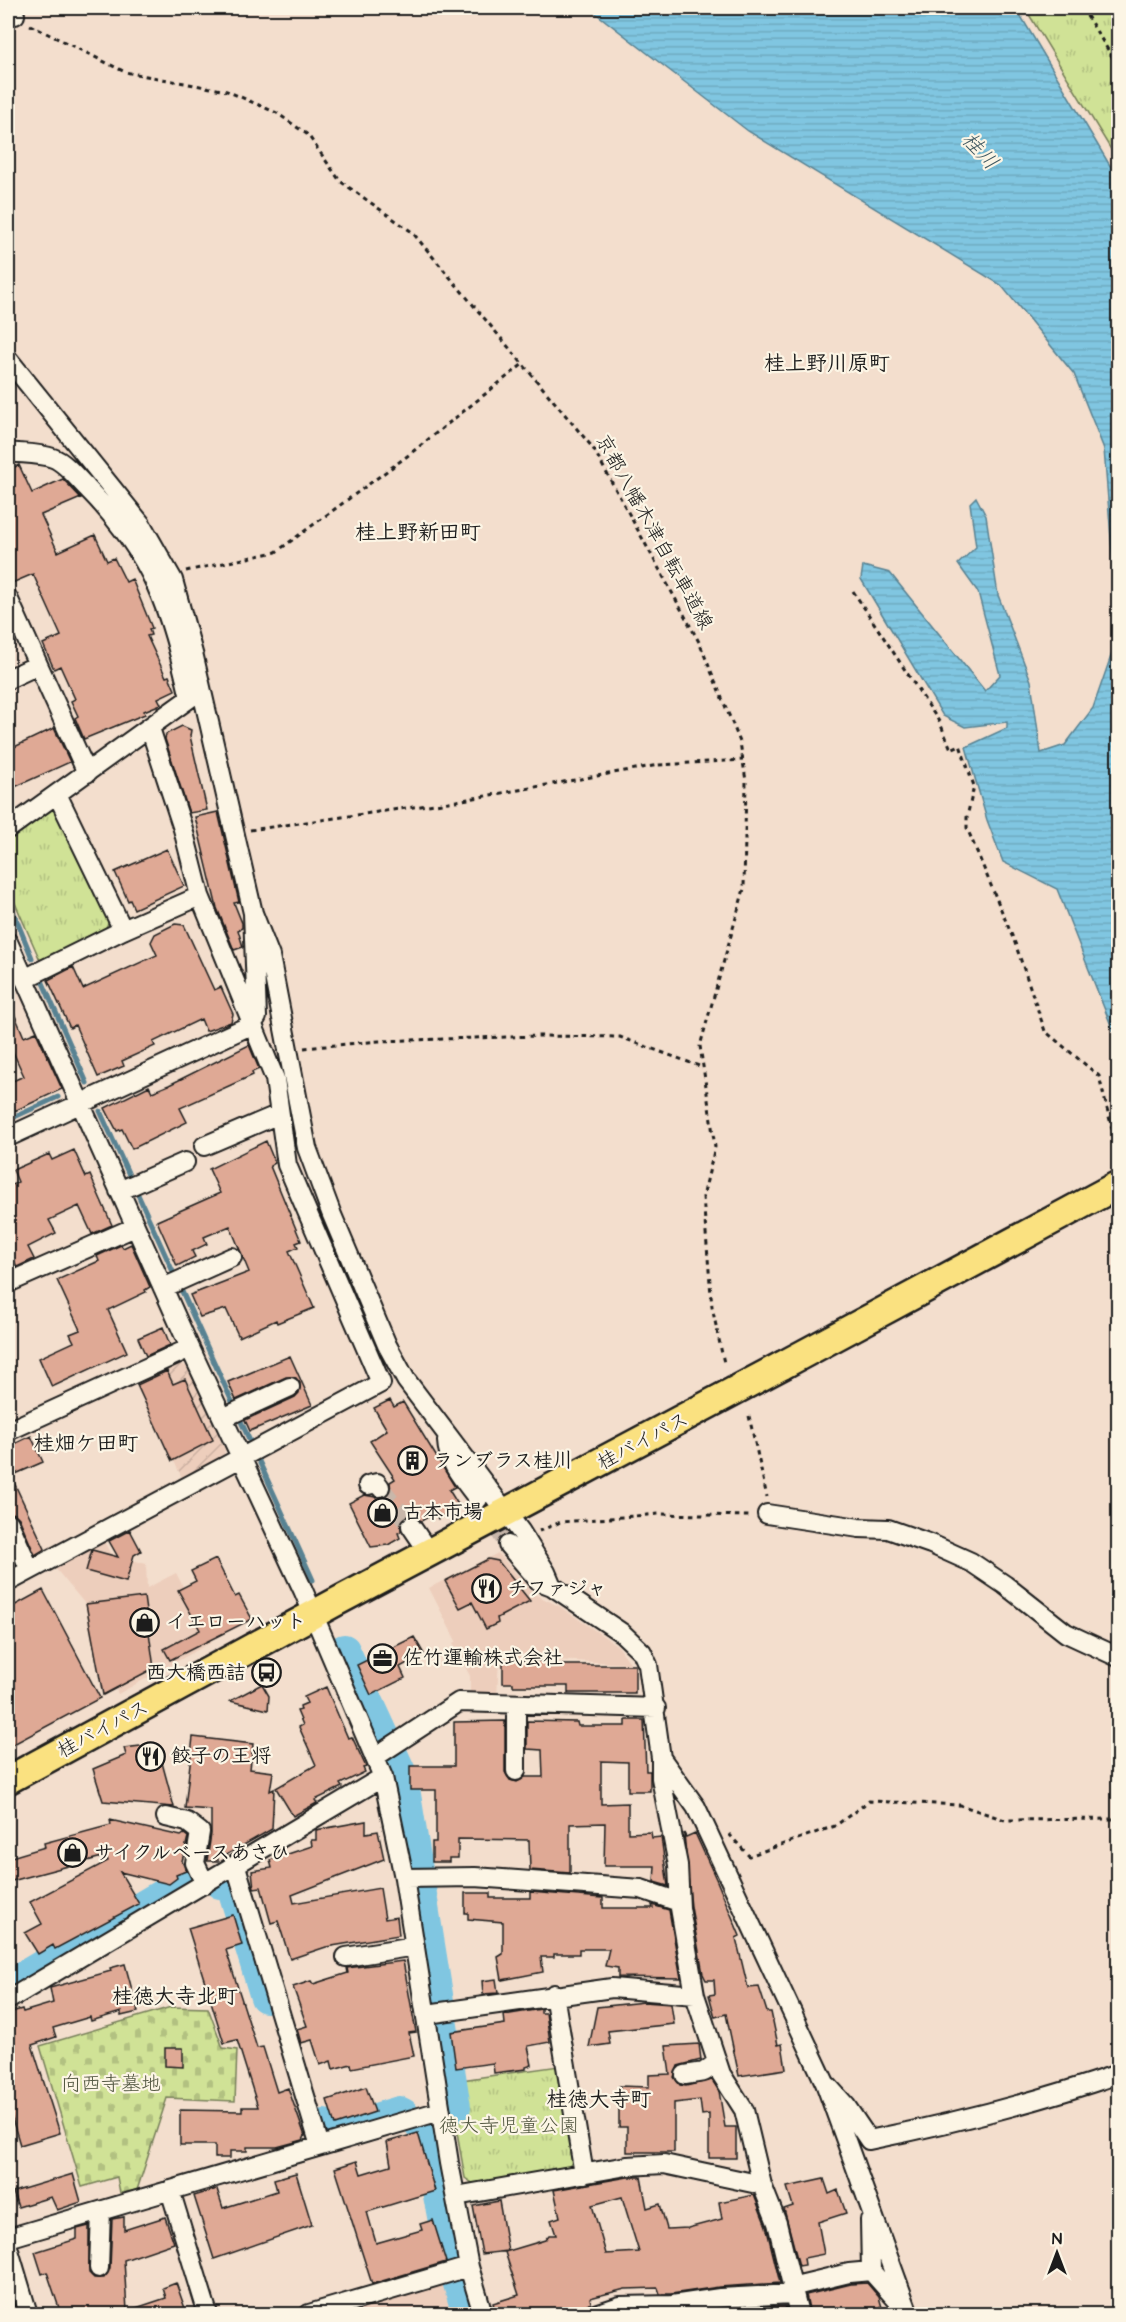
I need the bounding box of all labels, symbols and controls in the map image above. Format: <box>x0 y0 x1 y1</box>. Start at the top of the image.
water label: 桂川 <box>955 126 1005 176</box>
district label: 桂上野川原町 <box>764 349 890 378</box>
street label: 京都八幡木津自転車道線 <box>588 429 720 635</box>
district label: 桂上野新田町 <box>355 518 481 547</box>
street label: 桂バイパス <box>592 1405 694 1477</box>
district label: 桂畑ケ田町 <box>34 1429 139 1458</box>
building icon: ランブラス桂川 <box>396 1445 428 1477</box>
place label: ランブラス桂川 <box>433 1447 573 1475</box>
shop icon: 古本市場 <box>366 1496 398 1528</box>
place label: 古本市場 <box>403 1498 483 1526</box>
restaurant icon: チファジャ <box>470 1573 502 1605</box>
place label: チファジャ <box>507 1575 607 1603</box>
shop icon: イエローハット <box>129 1606 161 1638</box>
place label: イエローハット <box>166 1608 306 1636</box>
office icon: 佐竹運輸株式会社 <box>366 1642 398 1674</box>
place label: 佐竹運輸株式会社 <box>403 1644 563 1672</box>
bus stop icon: 西大橋西詰 <box>251 1657 283 1689</box>
place label: 西大橋西詰 <box>146 1659 246 1687</box>
street label: 桂バイパス <box>52 1693 154 1765</box>
restaurant icon: 餃子の王将 <box>134 1740 166 1772</box>
place label: 餃子の王将 <box>171 1742 271 1770</box>
shop icon: サイクルベースあさひ <box>57 1837 89 1869</box>
place label: サイクルベースあさひ <box>94 1839 290 1867</box>
district label: 桂徳大寺北町 <box>112 1982 238 2011</box>
park label: 向西寺墓地 <box>61 2070 161 2098</box>
district label: 桂徳大寺町 <box>547 2085 652 2114</box>
park label: 徳大寺児童公園 <box>439 2112 579 2140</box>
north arrow <box>1027 2223 1087 2283</box>
text: N <box>1052 2228 1062 2250</box>

